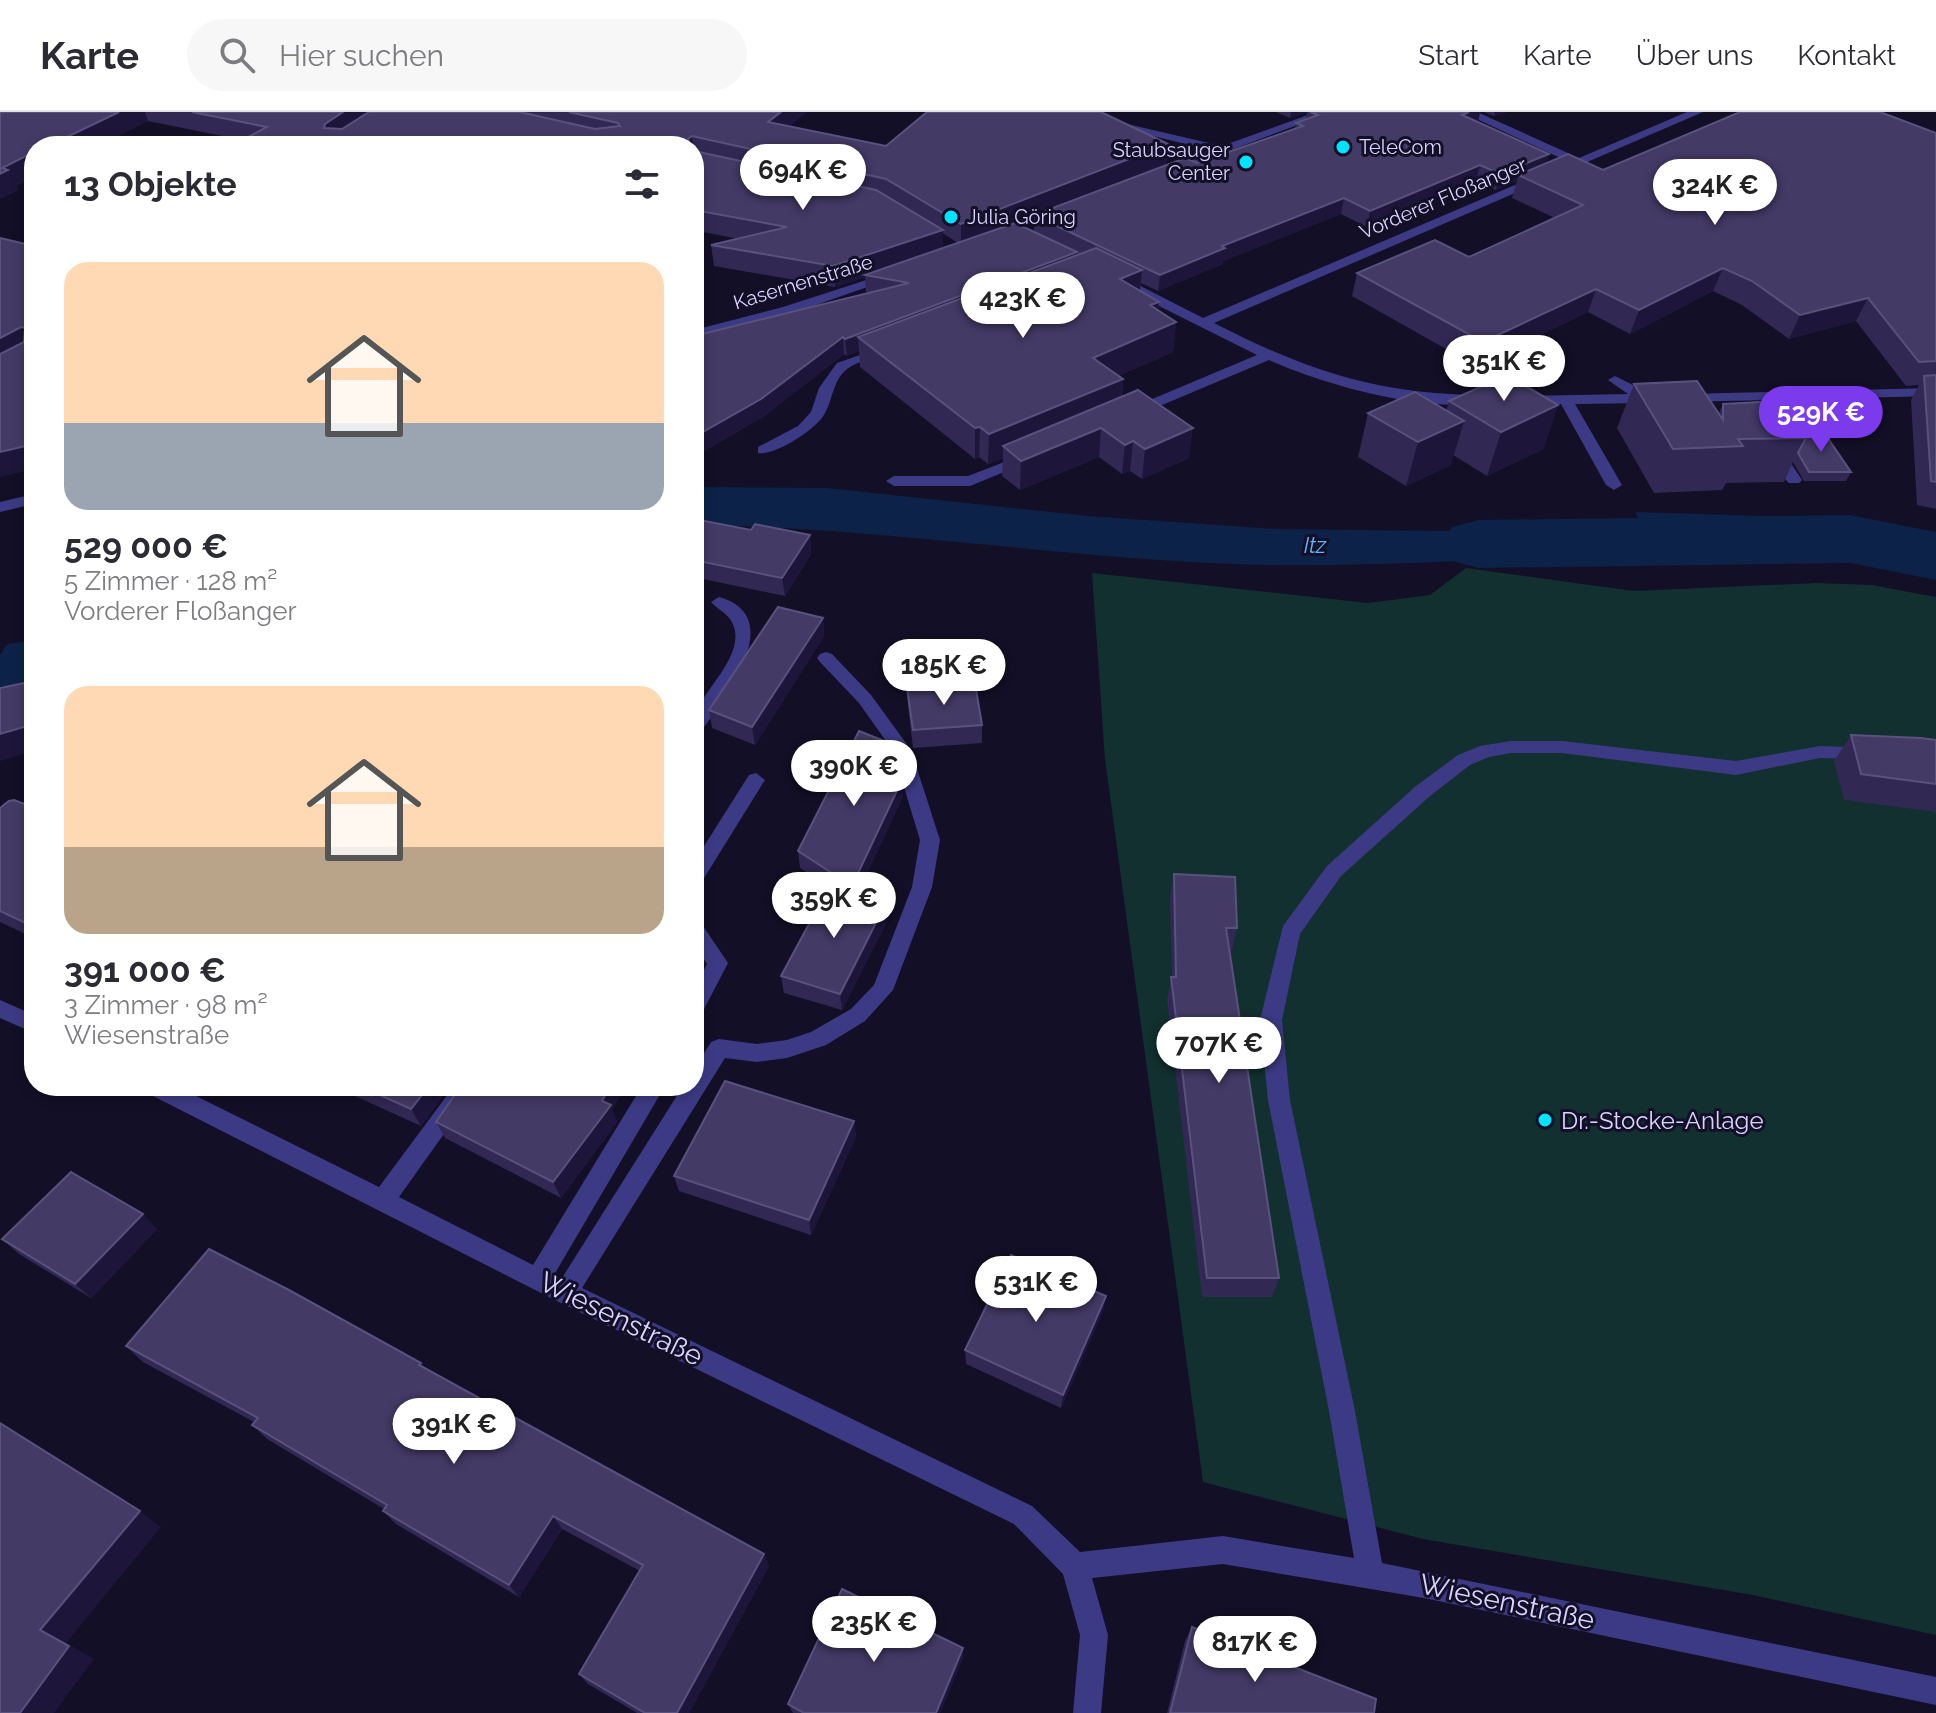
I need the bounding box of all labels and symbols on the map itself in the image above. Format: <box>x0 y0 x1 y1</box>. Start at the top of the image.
place label: TeleCom <box>1359 135 1442 159</box>
place label: Staubsauger Center <box>1113 138 1230 185</box>
marker: TeleCom <box>1334 138 1352 156</box>
pin: 694K € <box>738 144 868 212</box>
street label: Vorderer Floßanger <box>1356 152 1530 244</box>
marker: Staubsauger Center <box>1237 153 1255 171</box>
pin: 324K € <box>1650 159 1780 227</box>
place label: Julia Göring <box>967 205 1076 229</box>
marker: Julia Göring <box>942 208 960 226</box>
street label: Kasernenstraße <box>731 249 876 315</box>
pin: 423K € <box>958 272 1088 340</box>
pin: 351K € <box>1439 335 1569 403</box>
pin: 529K € <box>1756 386 1886 454</box>
water label: Itz <box>1304 532 1327 558</box>
pin: 185K € <box>879 639 1009 707</box>
pin: 390K € <box>789 740 919 808</box>
pin: 359K € <box>769 872 899 940</box>
pin: 707K € <box>1154 1017 1284 1085</box>
place label: Dr.-Stocke-Anlage <box>1561 1106 1763 1135</box>
marker: Dr.-Stocke-Anlage <box>1536 1111 1554 1129</box>
pin: 531K € <box>971 1256 1101 1324</box>
street label: Wiesenstraße <box>534 1265 708 1373</box>
pin: 391K € <box>389 1398 519 1466</box>
street label: Wiesenstraße <box>1417 1567 1597 1637</box>
pin: 235K € <box>809 1596 939 1664</box>
pin: 817K € <box>1190 1616 1320 1684</box>

